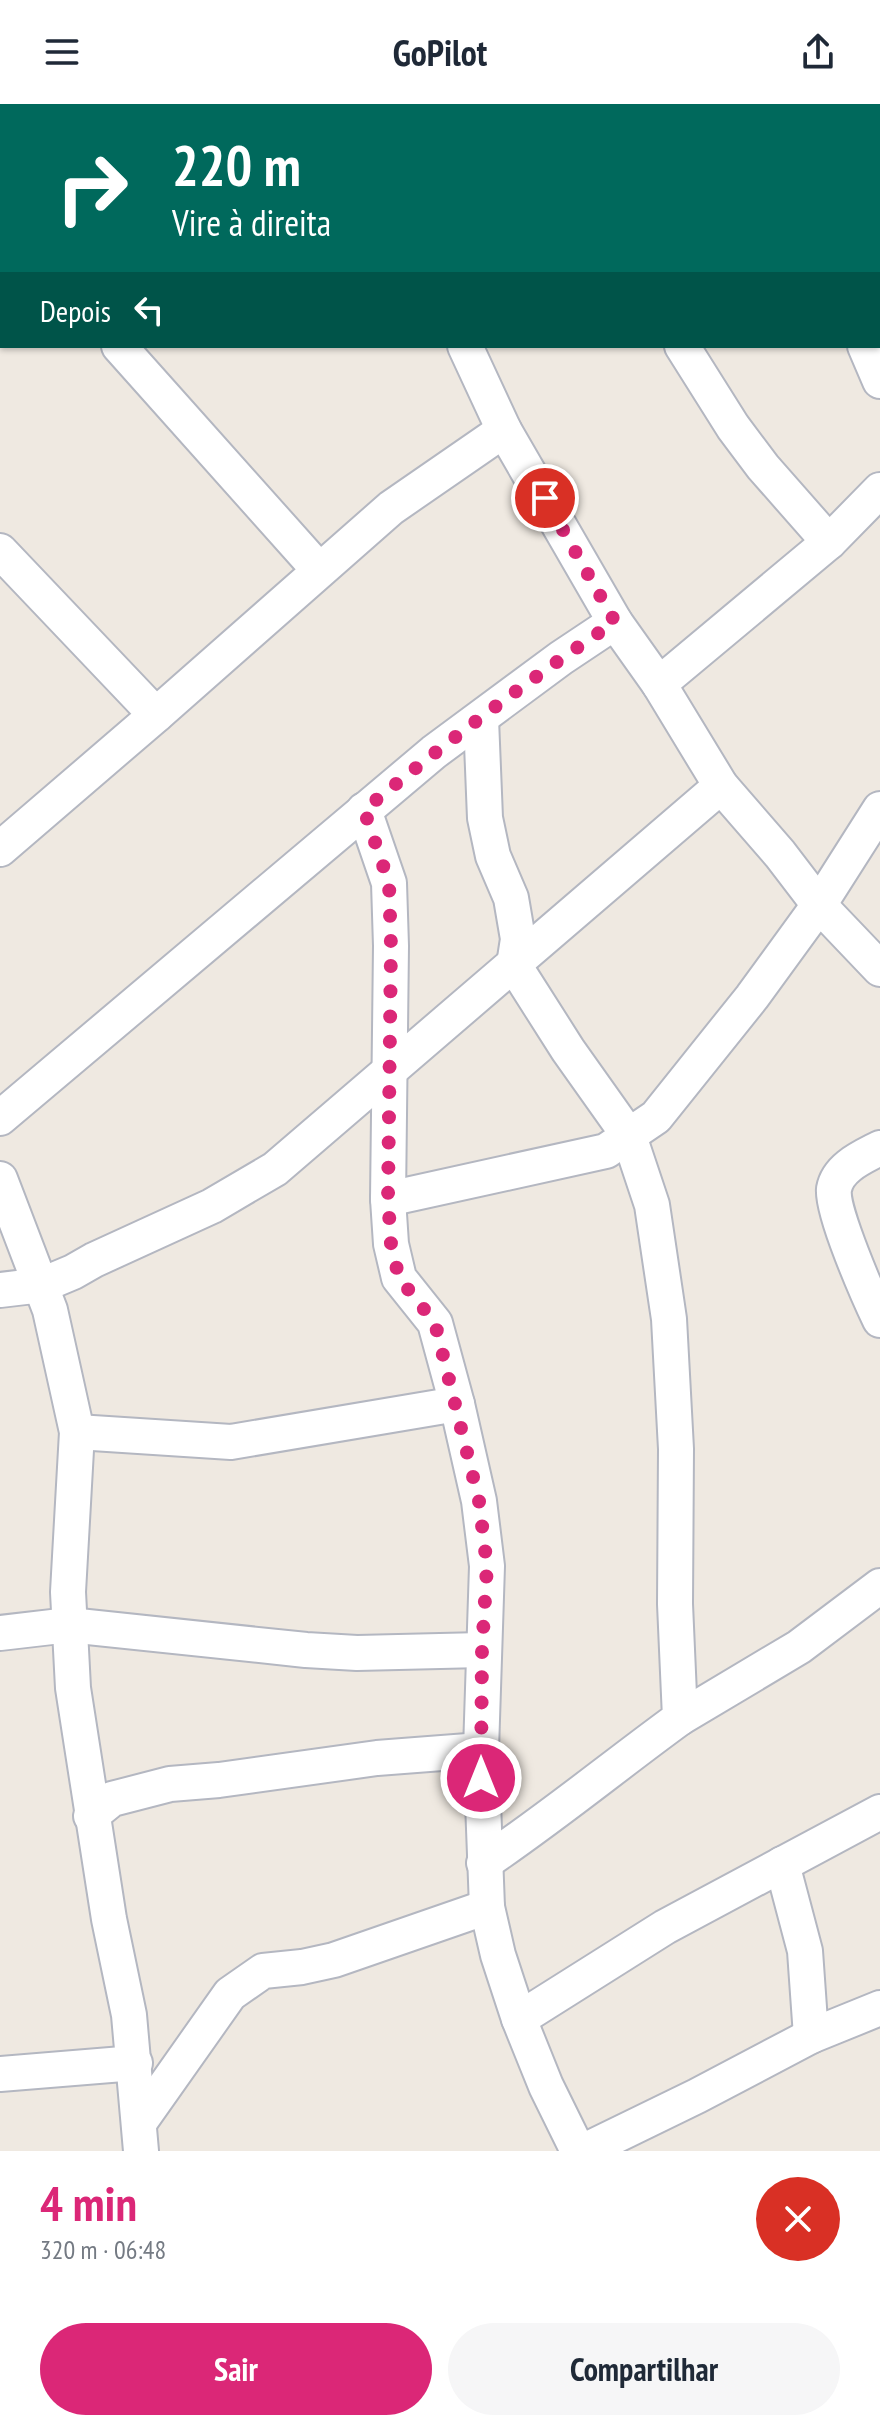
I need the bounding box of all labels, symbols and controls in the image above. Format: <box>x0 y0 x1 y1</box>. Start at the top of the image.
text: GoPilot <box>393 29 487 76</box>
icon: menu <box>40 30 84 74</box>
icon: share <box>796 30 840 74</box>
text: 220 m <box>172 129 301 201</box>
icon: right <box>40 136 144 240</box>
text: Vire à direita <box>172 199 331 246</box>
icon: left <box>127 288 171 332</box>
text: Depois <box>40 291 111 330</box>
pin <box>511 464 579 532</box>
icon: arrive <box>523 476 567 520</box>
position arrow <box>439 1736 523 1820</box>
text: 4 min <box>40 2172 137 2234</box>
button: close <box>756 2177 840 2261</box>
text: 320 m · 06:48 <box>40 2233 166 2266</box>
button: Sair <box>40 2323 432 2415</box>
button: Compartilhar <box>448 2323 840 2415</box>

